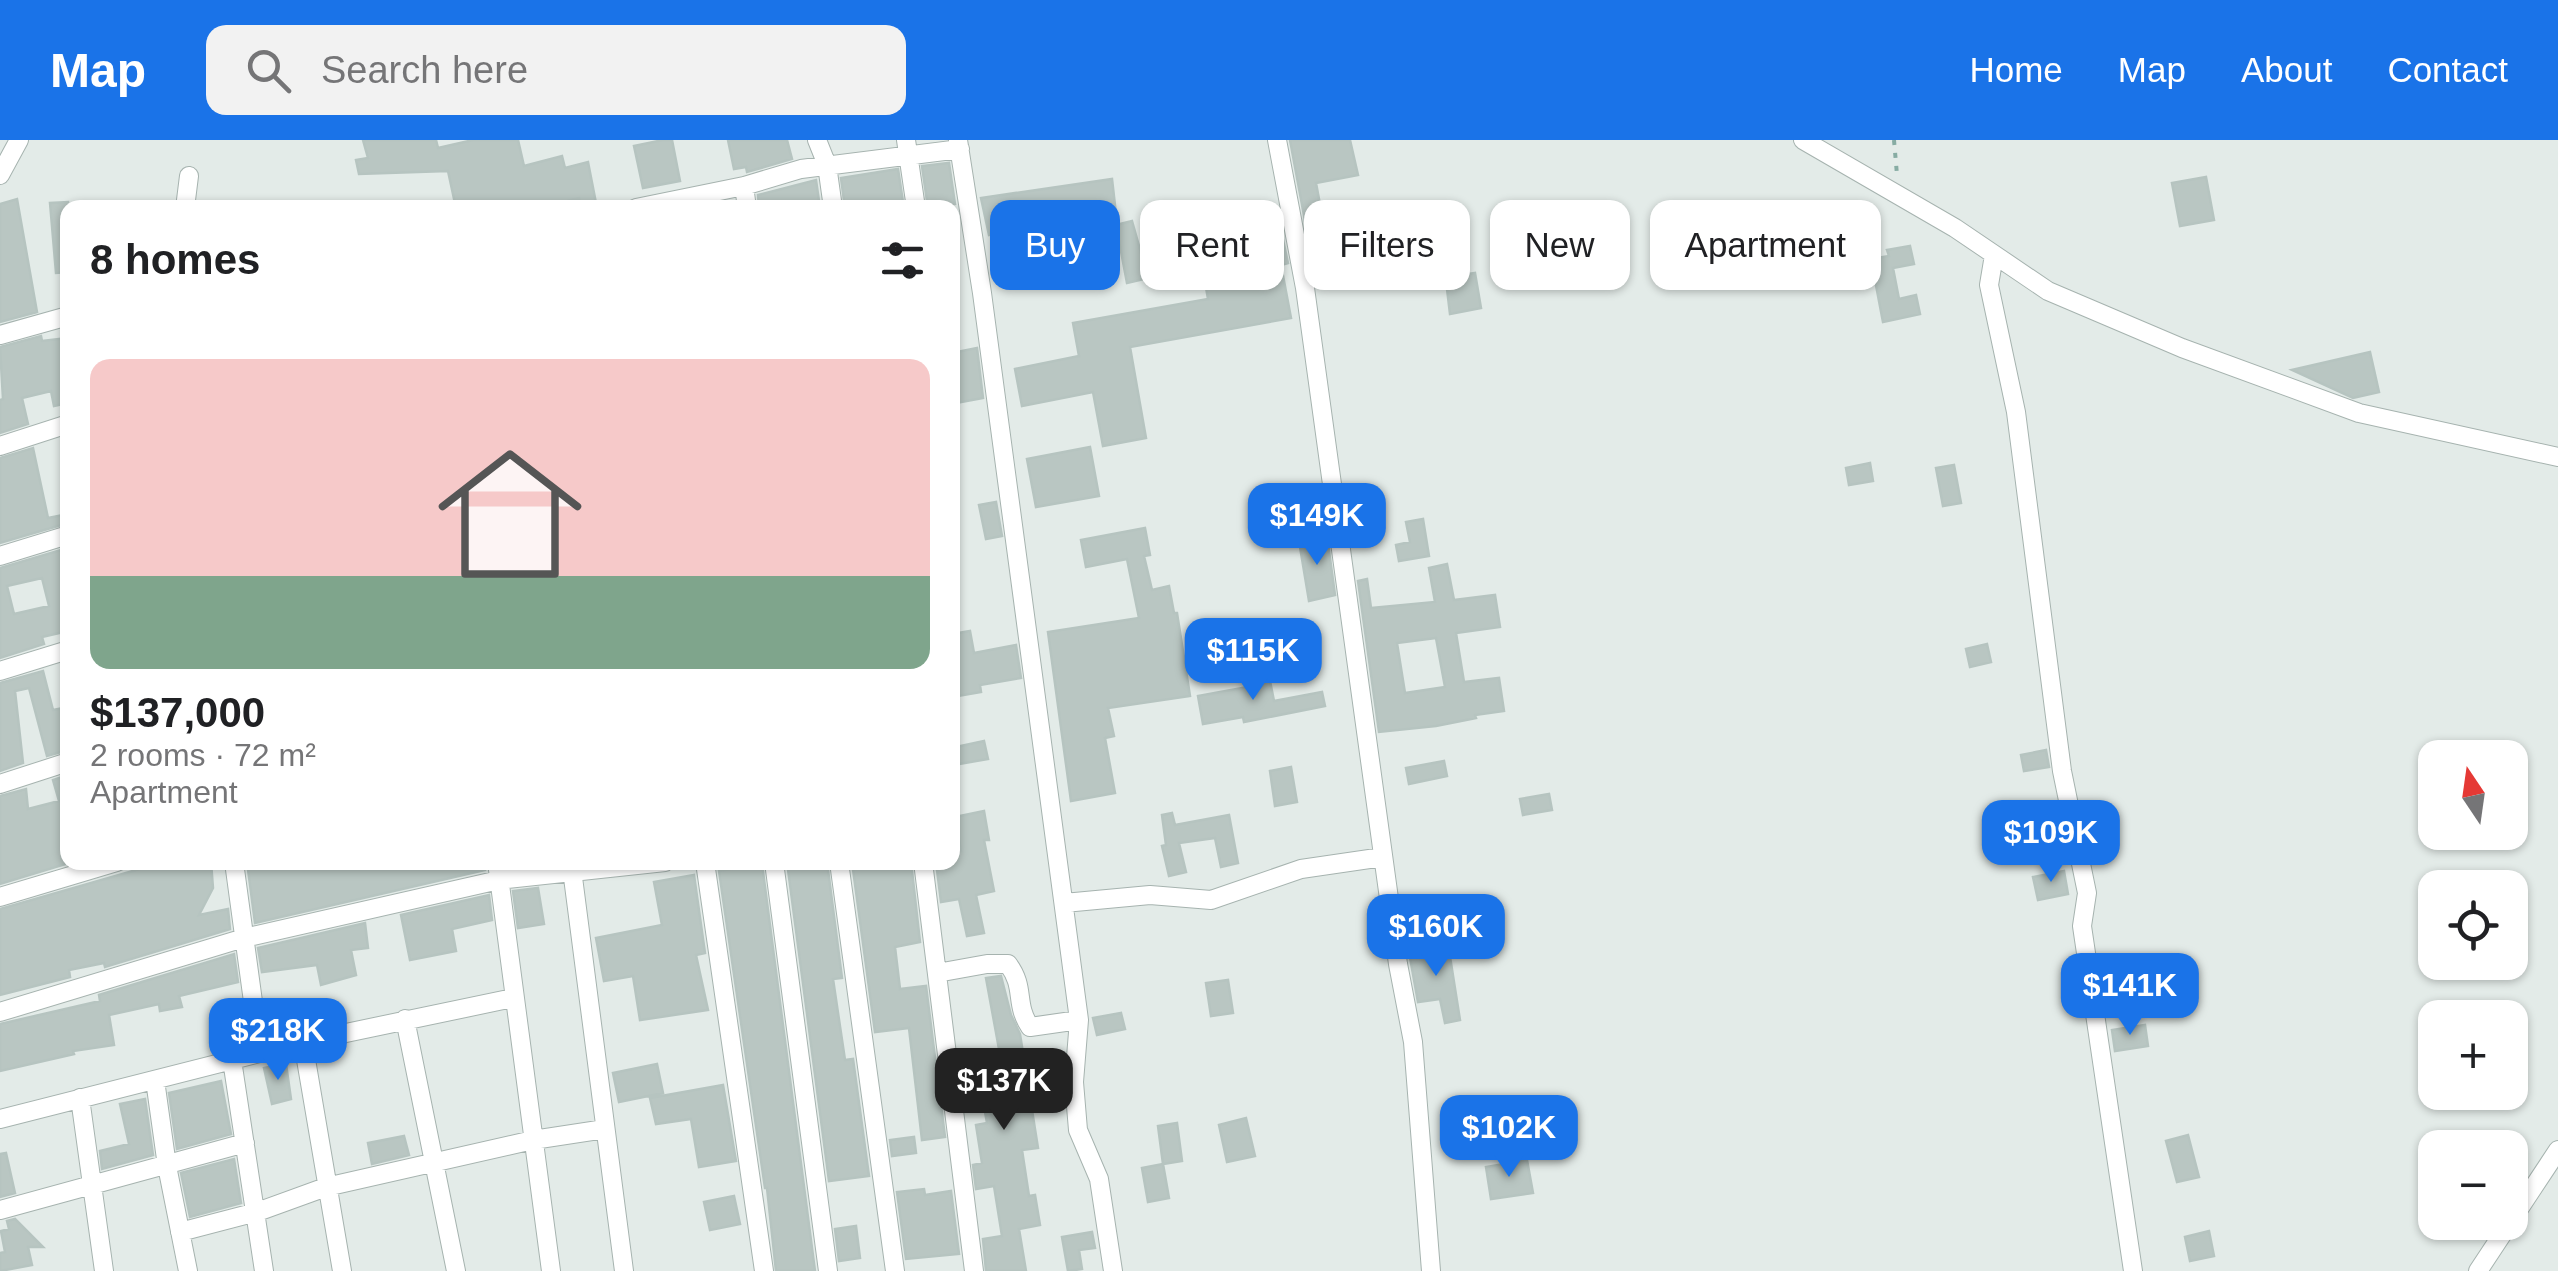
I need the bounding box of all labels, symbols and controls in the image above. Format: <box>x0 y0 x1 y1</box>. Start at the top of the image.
search box <box>206 25 906 115</box>
icon: search <box>241 43 296 98</box>
text: Map <box>50 44 146 97</box>
text: Search here <box>321 49 528 91</box>
text: Home <box>1969 50 2063 89</box>
text: Map <box>2118 50 2186 89</box>
text: About <box>2241 50 2332 89</box>
text: Contact <box>2387 50 2508 89</box>
chip: Buy <box>990 200 1120 290</box>
chip: Rent <box>1140 200 1284 290</box>
chip: Filters <box>1304 200 1470 290</box>
chip: New <box>1490 200 1630 290</box>
chip: Apartment <box>1650 200 1881 290</box>
icon: filters <box>875 233 930 288</box>
text: 8 homes <box>90 236 260 283</box>
icon: home <box>420 424 600 604</box>
pin: $149K <box>1247 483 1387 568</box>
text: $149K <box>1270 497 1364 533</box>
pin: $115K <box>1183 618 1323 703</box>
text: $115K <box>1207 632 1299 668</box>
text: $137,000 <box>90 689 265 736</box>
text: 2 rooms · 72 m² <box>90 737 316 773</box>
north arrow <box>2418 740 2528 850</box>
map controls <box>2418 740 2528 1240</box>
text: Apartment <box>90 774 238 810</box>
pin: $109K <box>1981 800 2121 885</box>
text: $109K <box>2004 814 2098 850</box>
button: locate <box>2418 870 2528 980</box>
pin: $160K <box>1366 894 1506 979</box>
text: $160K <box>1389 908 1483 944</box>
pin: $141K <box>2060 953 2200 1038</box>
text: $141K <box>2083 967 2177 1003</box>
pin: $218K <box>208 998 348 1083</box>
button: + <box>2418 1000 2528 1110</box>
text: $218K <box>231 1012 325 1048</box>
pin: $137K <box>934 1048 1074 1133</box>
text: $137K <box>957 1062 1051 1098</box>
pin: $102K <box>1439 1095 1579 1180</box>
text: $102K <box>1462 1109 1556 1145</box>
button: − <box>2418 1130 2528 1240</box>

